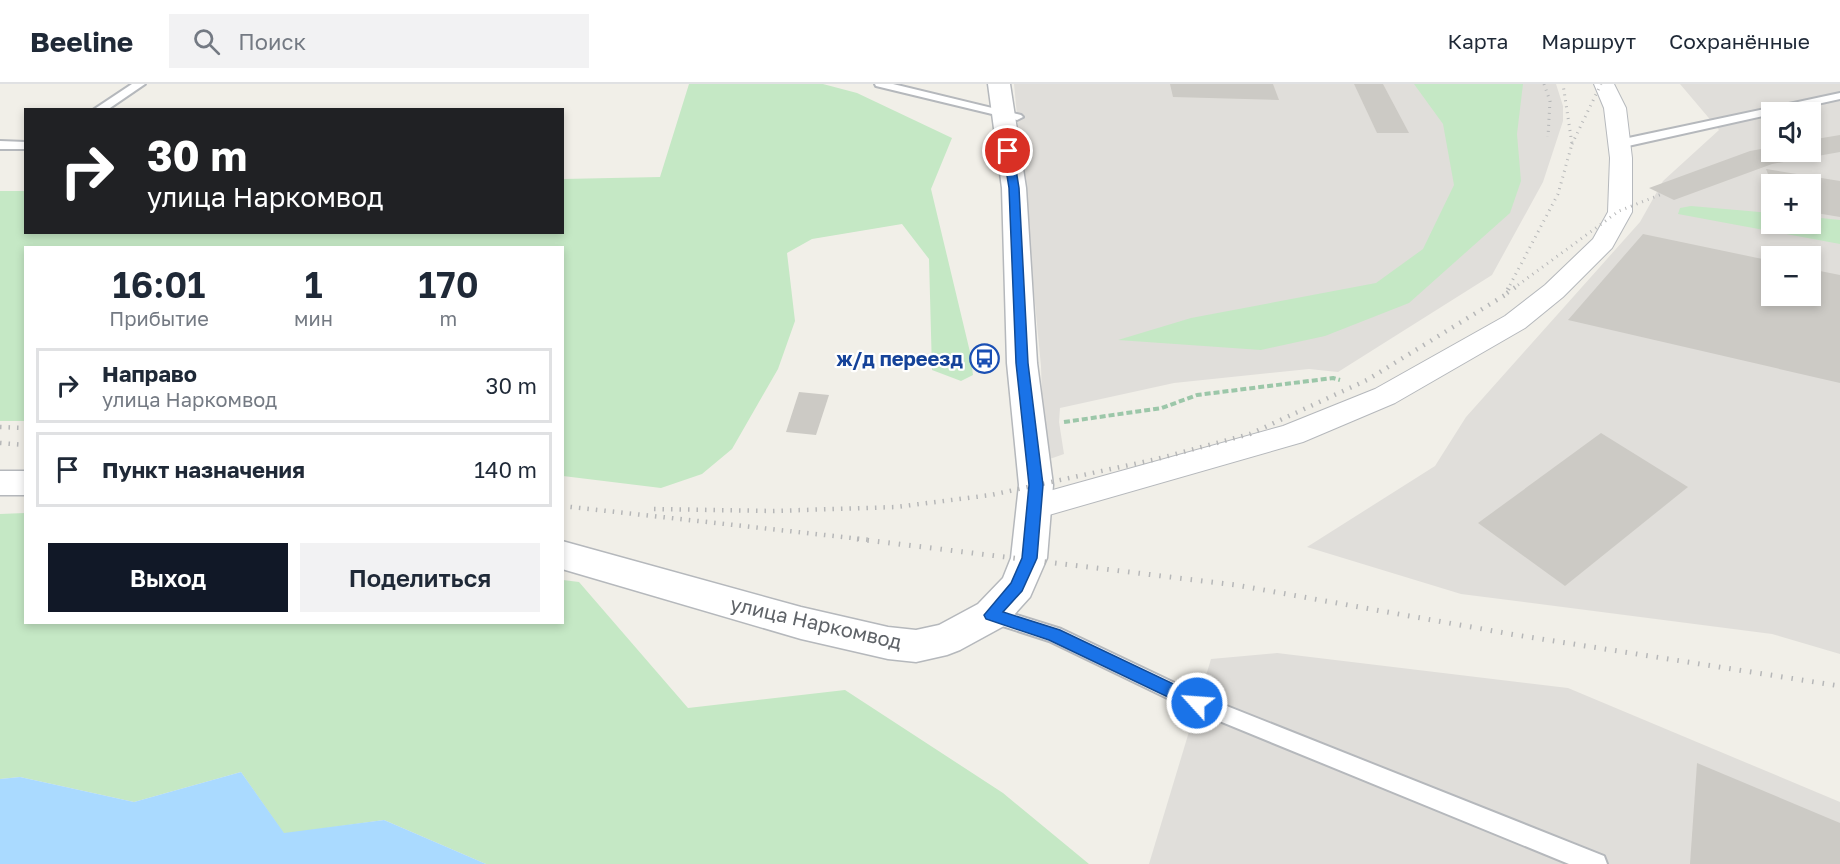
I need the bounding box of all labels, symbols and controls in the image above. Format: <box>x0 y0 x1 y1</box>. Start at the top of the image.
search box <box>169 14 589 68</box>
text: Beeline <box>30 25 133 58</box>
icon: search <box>190 25 223 58</box>
text: Поиск <box>238 28 306 55</box>
text: Карта <box>1447 28 1508 54</box>
text: Маршрут <box>1541 28 1636 54</box>
text: Сохранённые <box>1669 28 1810 54</box>
map controls <box>1761 102 1821 306</box>
button: sound <box>1761 102 1821 162</box>
pin <box>982 125 1033 176</box>
text: 30 m <box>147 130 247 180</box>
icon: right <box>48 132 126 210</box>
icon: arrive <box>991 134 1024 167</box>
button: + <box>1761 174 1821 234</box>
text: улица Наркомвод <box>147 181 383 213</box>
button: − <box>1761 246 1821 306</box>
text: 16:01 <box>113 263 206 306</box>
text: 1 <box>304 263 323 306</box>
text: 170 <box>418 263 479 306</box>
text: Прибытие <box>109 306 209 330</box>
text: мин <box>294 306 333 330</box>
text: m <box>440 306 457 330</box>
bus stop icon: ж/д переезд <box>968 343 1000 375</box>
place label: ж/д переезд <box>836 346 963 370</box>
text: Направо <box>102 360 197 387</box>
icon: right <box>51 369 84 402</box>
text: 30 m <box>486 372 537 399</box>
text: улица Наркомвод <box>102 387 277 411</box>
icon: arrive <box>51 453 84 486</box>
text: Пункт назначения <box>102 456 305 483</box>
text: 140 m <box>474 456 537 483</box>
button: Выход <box>48 543 288 612</box>
button: Поделиться <box>300 543 540 612</box>
street label: улица Наркомвод <box>728 591 904 653</box>
position arrow <box>1165 671 1229 735</box>

